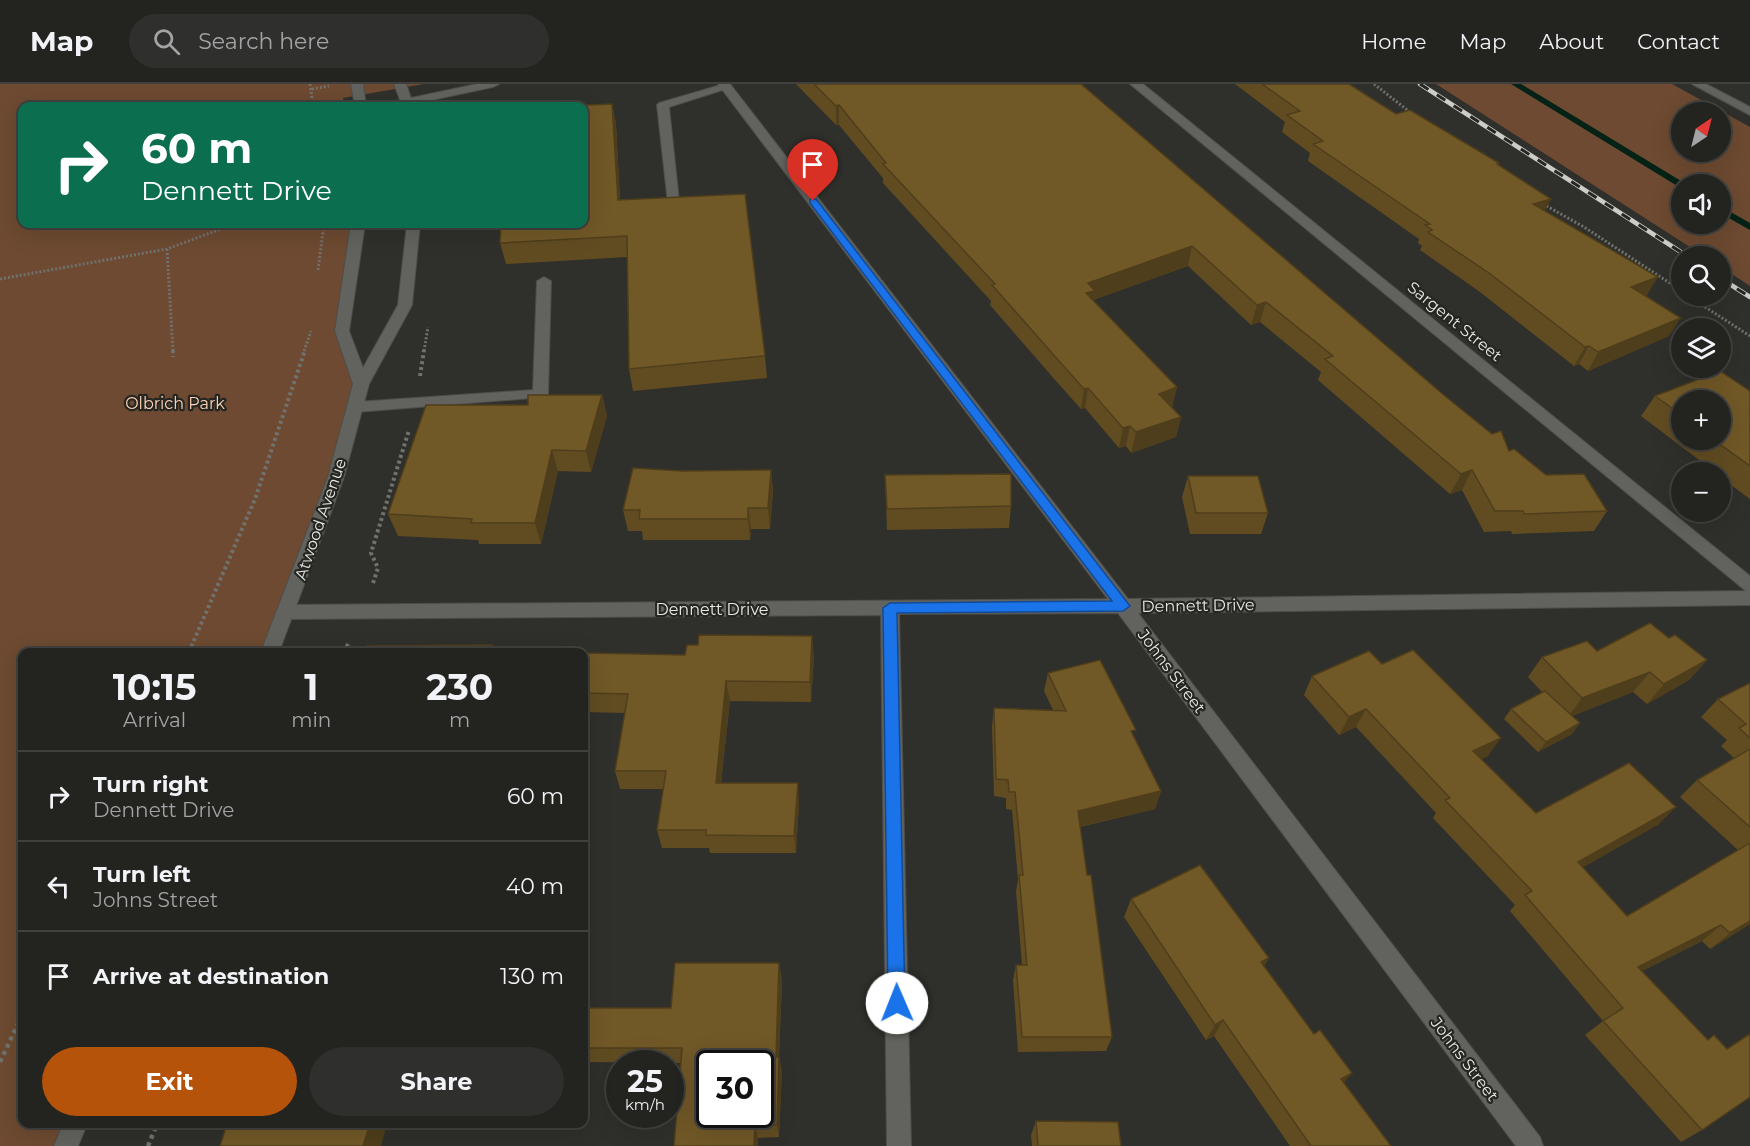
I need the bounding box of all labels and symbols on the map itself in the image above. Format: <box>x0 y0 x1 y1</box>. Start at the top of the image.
north arrow <box>1671 102 1731 162</box>
pin <box>787 139 838 201</box>
street label: Sargent Street <box>1404 278 1506 366</box>
park label: Olbrich Park <box>125 394 225 413</box>
street label: Atwood Avenue <box>291 456 350 582</box>
street label: Dennett Drive <box>1141 595 1255 616</box>
street label: Dennett Drive <box>655 600 769 619</box>
street label: Johns Street <box>1133 625 1210 717</box>
position arrow <box>865 971 929 1035</box>
street label: Johns Street <box>1426 1013 1503 1105</box>
speed limit sign: 30 <box>696 1050 774 1128</box>

